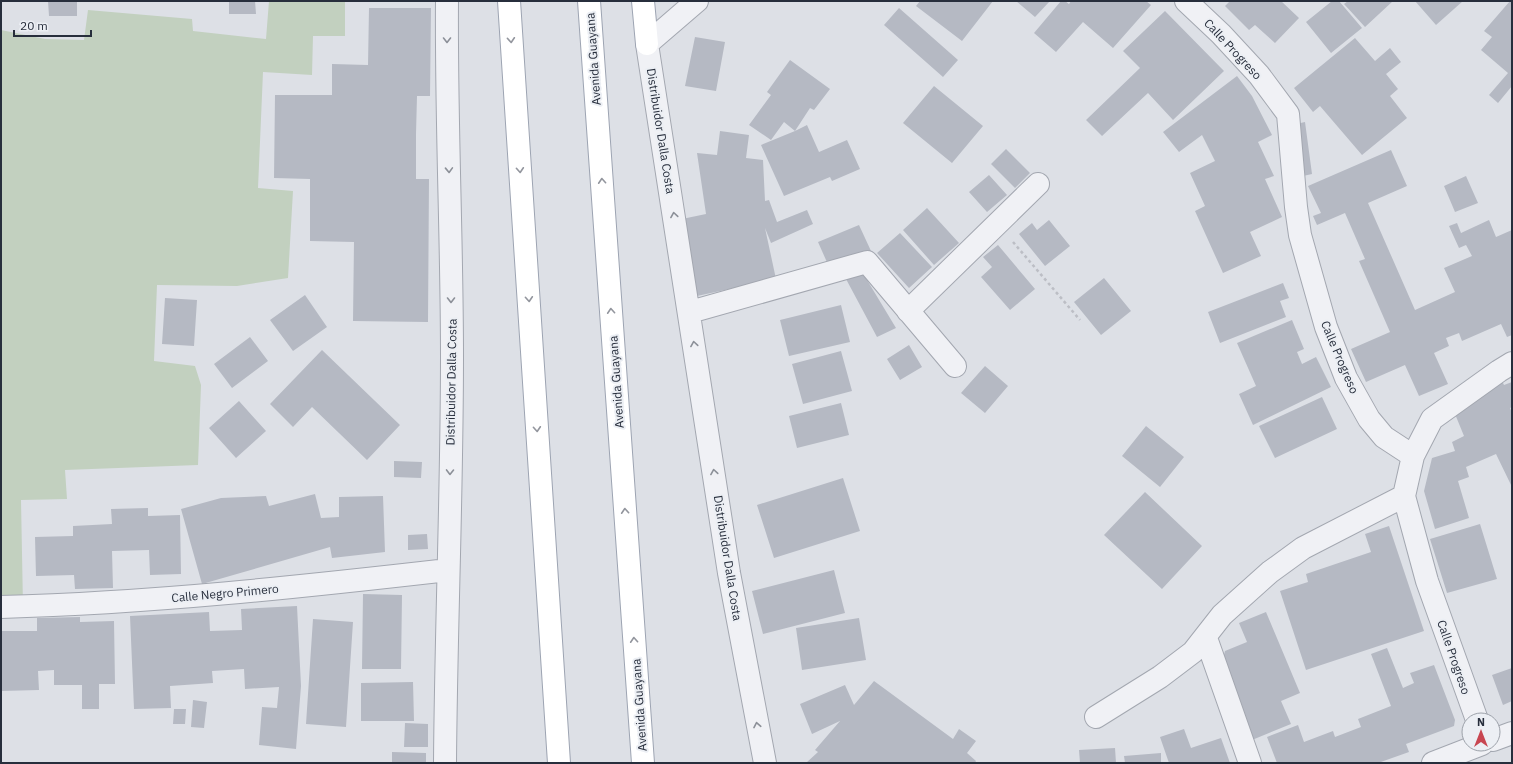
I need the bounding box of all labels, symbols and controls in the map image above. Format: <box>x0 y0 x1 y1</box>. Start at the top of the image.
scale bar <box>14 12 91 38</box>
street label: Avenida Guayana <box>582 12 604 106</box>
street label: Calle Progreso <box>1201 15 1265 83</box>
text: 20 m <box>20 18 48 33</box>
one-way arrow <box>443 37 451 43</box>
one-way arrow <box>507 37 516 43</box>
street label: Distribuidor Dalla Costa <box>644 67 678 195</box>
one-way arrow <box>445 167 453 173</box>
one-way arrow <box>516 167 525 173</box>
one-way arrow <box>598 178 607 184</box>
one-way arrow <box>670 212 679 219</box>
one-way arrow <box>524 296 533 302</box>
one-way arrow <box>447 297 455 303</box>
one-way arrow <box>607 308 616 314</box>
street label: Distribuidor Dalla Costa <box>442 318 460 446</box>
street label: Calle Progreso <box>1318 318 1362 396</box>
street label: Avenida Guayana <box>605 335 627 429</box>
one-way arrow <box>690 341 699 347</box>
one-way arrow <box>533 426 542 432</box>
one-way arrow <box>445 469 454 475</box>
one-way arrow <box>710 469 719 476</box>
street label: Distribuidor Dalla Costa <box>711 494 745 622</box>
one-way arrow <box>621 508 630 514</box>
street label: Calle Negro Primero <box>171 581 280 605</box>
street label: Calle Progreso <box>1434 618 1474 696</box>
one-way arrow <box>630 637 639 643</box>
street label: Avenida Guayana <box>628 658 650 752</box>
north arrow <box>1461 712 1501 752</box>
text: N <box>1477 715 1485 729</box>
one-way arrow <box>754 722 762 728</box>

